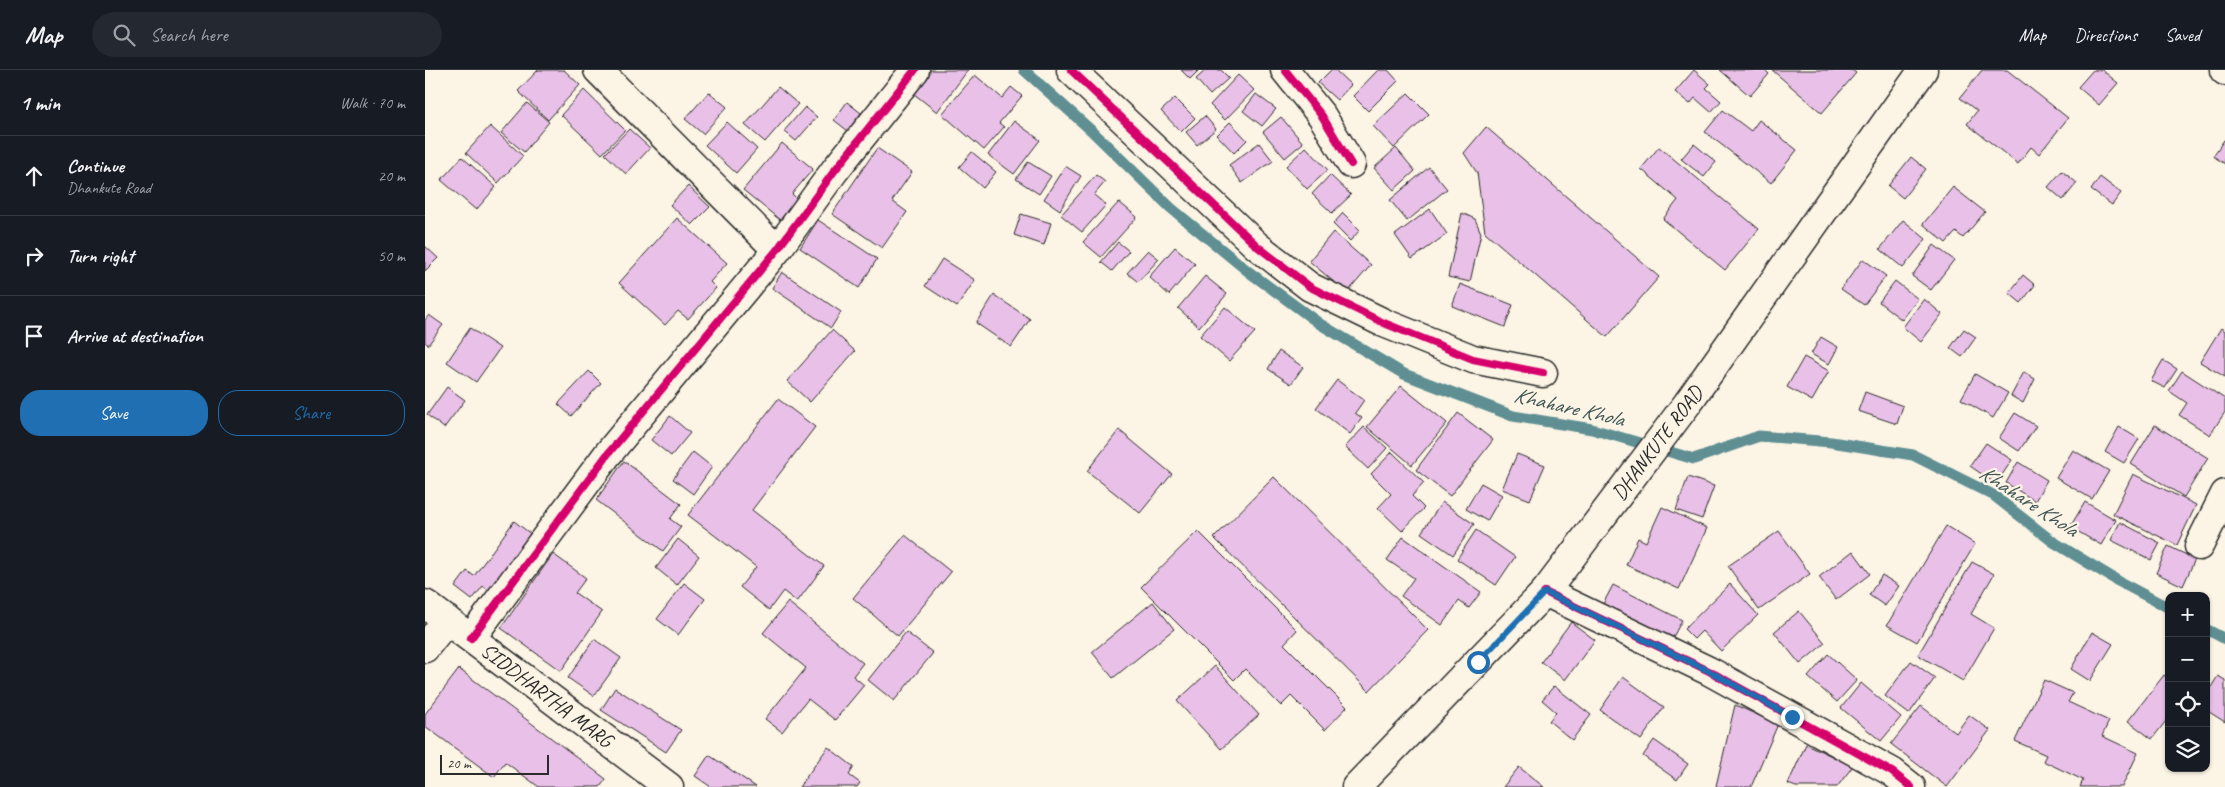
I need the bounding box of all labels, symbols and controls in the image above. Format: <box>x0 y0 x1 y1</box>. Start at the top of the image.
search box <box>92 12 442 57</box>
text: Map <box>25 20 62 50</box>
icon: search <box>110 21 138 49</box>
text: Search here <box>150 23 228 47</box>
text: Map <box>2019 24 2046 46</box>
text: Directions <box>2074 24 2137 46</box>
text: Saved <box>2165 24 2200 46</box>
text: 1 min <box>20 90 60 116</box>
text: Walk · 70 m <box>340 93 405 113</box>
text: Continue <box>67 154 124 178</box>
icon: ahead <box>20 162 48 190</box>
text: 20 m <box>378 166 405 186</box>
text: Dhankute Road <box>67 178 151 198</box>
icon: right <box>20 242 48 270</box>
text: Turn right <box>67 244 134 268</box>
text: 50 m <box>378 246 405 266</box>
icon: arrive <box>20 322 48 350</box>
text: Arrive at destination <box>67 324 203 348</box>
street label: DHANKUTE ROAD <box>1606 379 1709 505</box>
water label: Khahare Khola <box>1511 381 1629 434</box>
button: Save <box>20 390 208 436</box>
button: Share <box>218 390 405 436</box>
water label: Khahare Khola <box>1974 459 2085 544</box>
map controls <box>2165 592 2210 772</box>
button: + <box>2165 592 2210 637</box>
street label: SIDDHARTHA MARG <box>476 637 620 755</box>
button: − <box>2165 637 2210 682</box>
route start <box>1467 651 1490 674</box>
button: locate <box>2165 682 2210 727</box>
route end <box>1781 706 1804 729</box>
button: layers <box>2165 727 2210 772</box>
scale bar <box>440 752 549 775</box>
text: 20 m <box>447 755 471 772</box>

